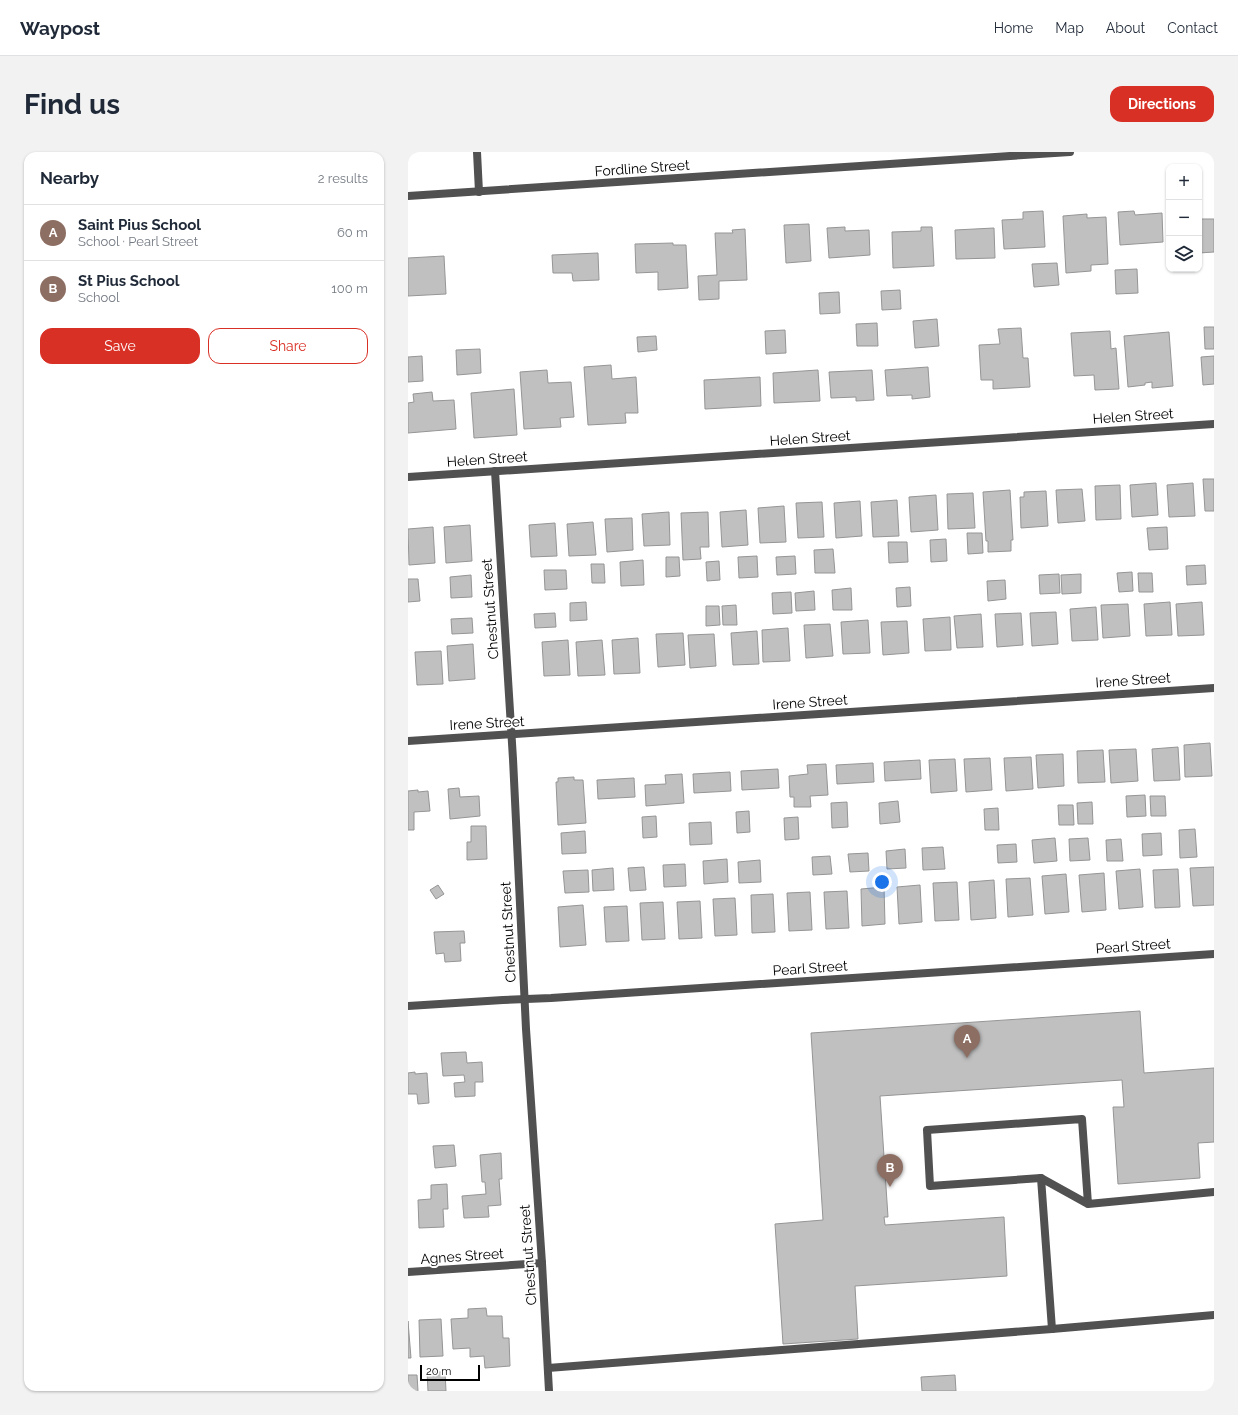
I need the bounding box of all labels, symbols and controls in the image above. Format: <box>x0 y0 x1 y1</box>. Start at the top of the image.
text: Waypost <box>20 17 100 39</box>
text: Home <box>994 20 1033 36</box>
text: Map <box>1055 20 1084 36</box>
text: About <box>1106 20 1145 36</box>
text: Contact <box>1167 20 1218 36</box>
button: Directions <box>1110 86 1214 122</box>
text: Find us <box>24 88 120 121</box>
street label: Fordline Street <box>594 157 690 179</box>
map controls <box>1166 164 1202 272</box>
button: + <box>1166 164 1202 200</box>
text: Nearby <box>40 168 99 188</box>
text: 2 results <box>318 171 368 186</box>
button: − <box>1166 200 1202 236</box>
text: Saint Pius School <box>78 216 201 234</box>
text: A <box>49 225 57 240</box>
text: 60 m <box>337 225 368 240</box>
text: School · Pearl Street <box>78 234 198 249</box>
button: layers <box>1166 236 1202 272</box>
text: St Pius School <box>78 272 179 290</box>
text: B <box>49 281 57 296</box>
text: 100 m <box>331 281 368 296</box>
text: School <box>78 290 120 305</box>
button: Save <box>40 328 200 364</box>
button: Share <box>208 328 368 364</box>
street label: Helen Street <box>1092 405 1174 427</box>
street label: Helen Street <box>769 427 851 449</box>
street label: Helen Street <box>446 448 528 470</box>
street label: Chestnut Street <box>478 558 502 660</box>
street label: Irene Street <box>1095 669 1171 691</box>
street label: Irene Street <box>772 691 848 713</box>
street label: Irene Street <box>449 713 525 733</box>
your location <box>872 872 892 892</box>
street label: Chestnut Street <box>497 881 519 983</box>
street label: Pearl Street <box>1095 935 1171 957</box>
street label: Pearl Street <box>772 957 848 979</box>
pin: A <box>954 1025 980 1058</box>
pin: B <box>877 1154 903 1187</box>
street label: Chestnut Street <box>516 1204 540 1306</box>
street label: Agnes Street <box>420 1245 504 1267</box>
scale bar <box>420 1363 480 1382</box>
text: 20 m <box>426 1365 451 1378</box>

